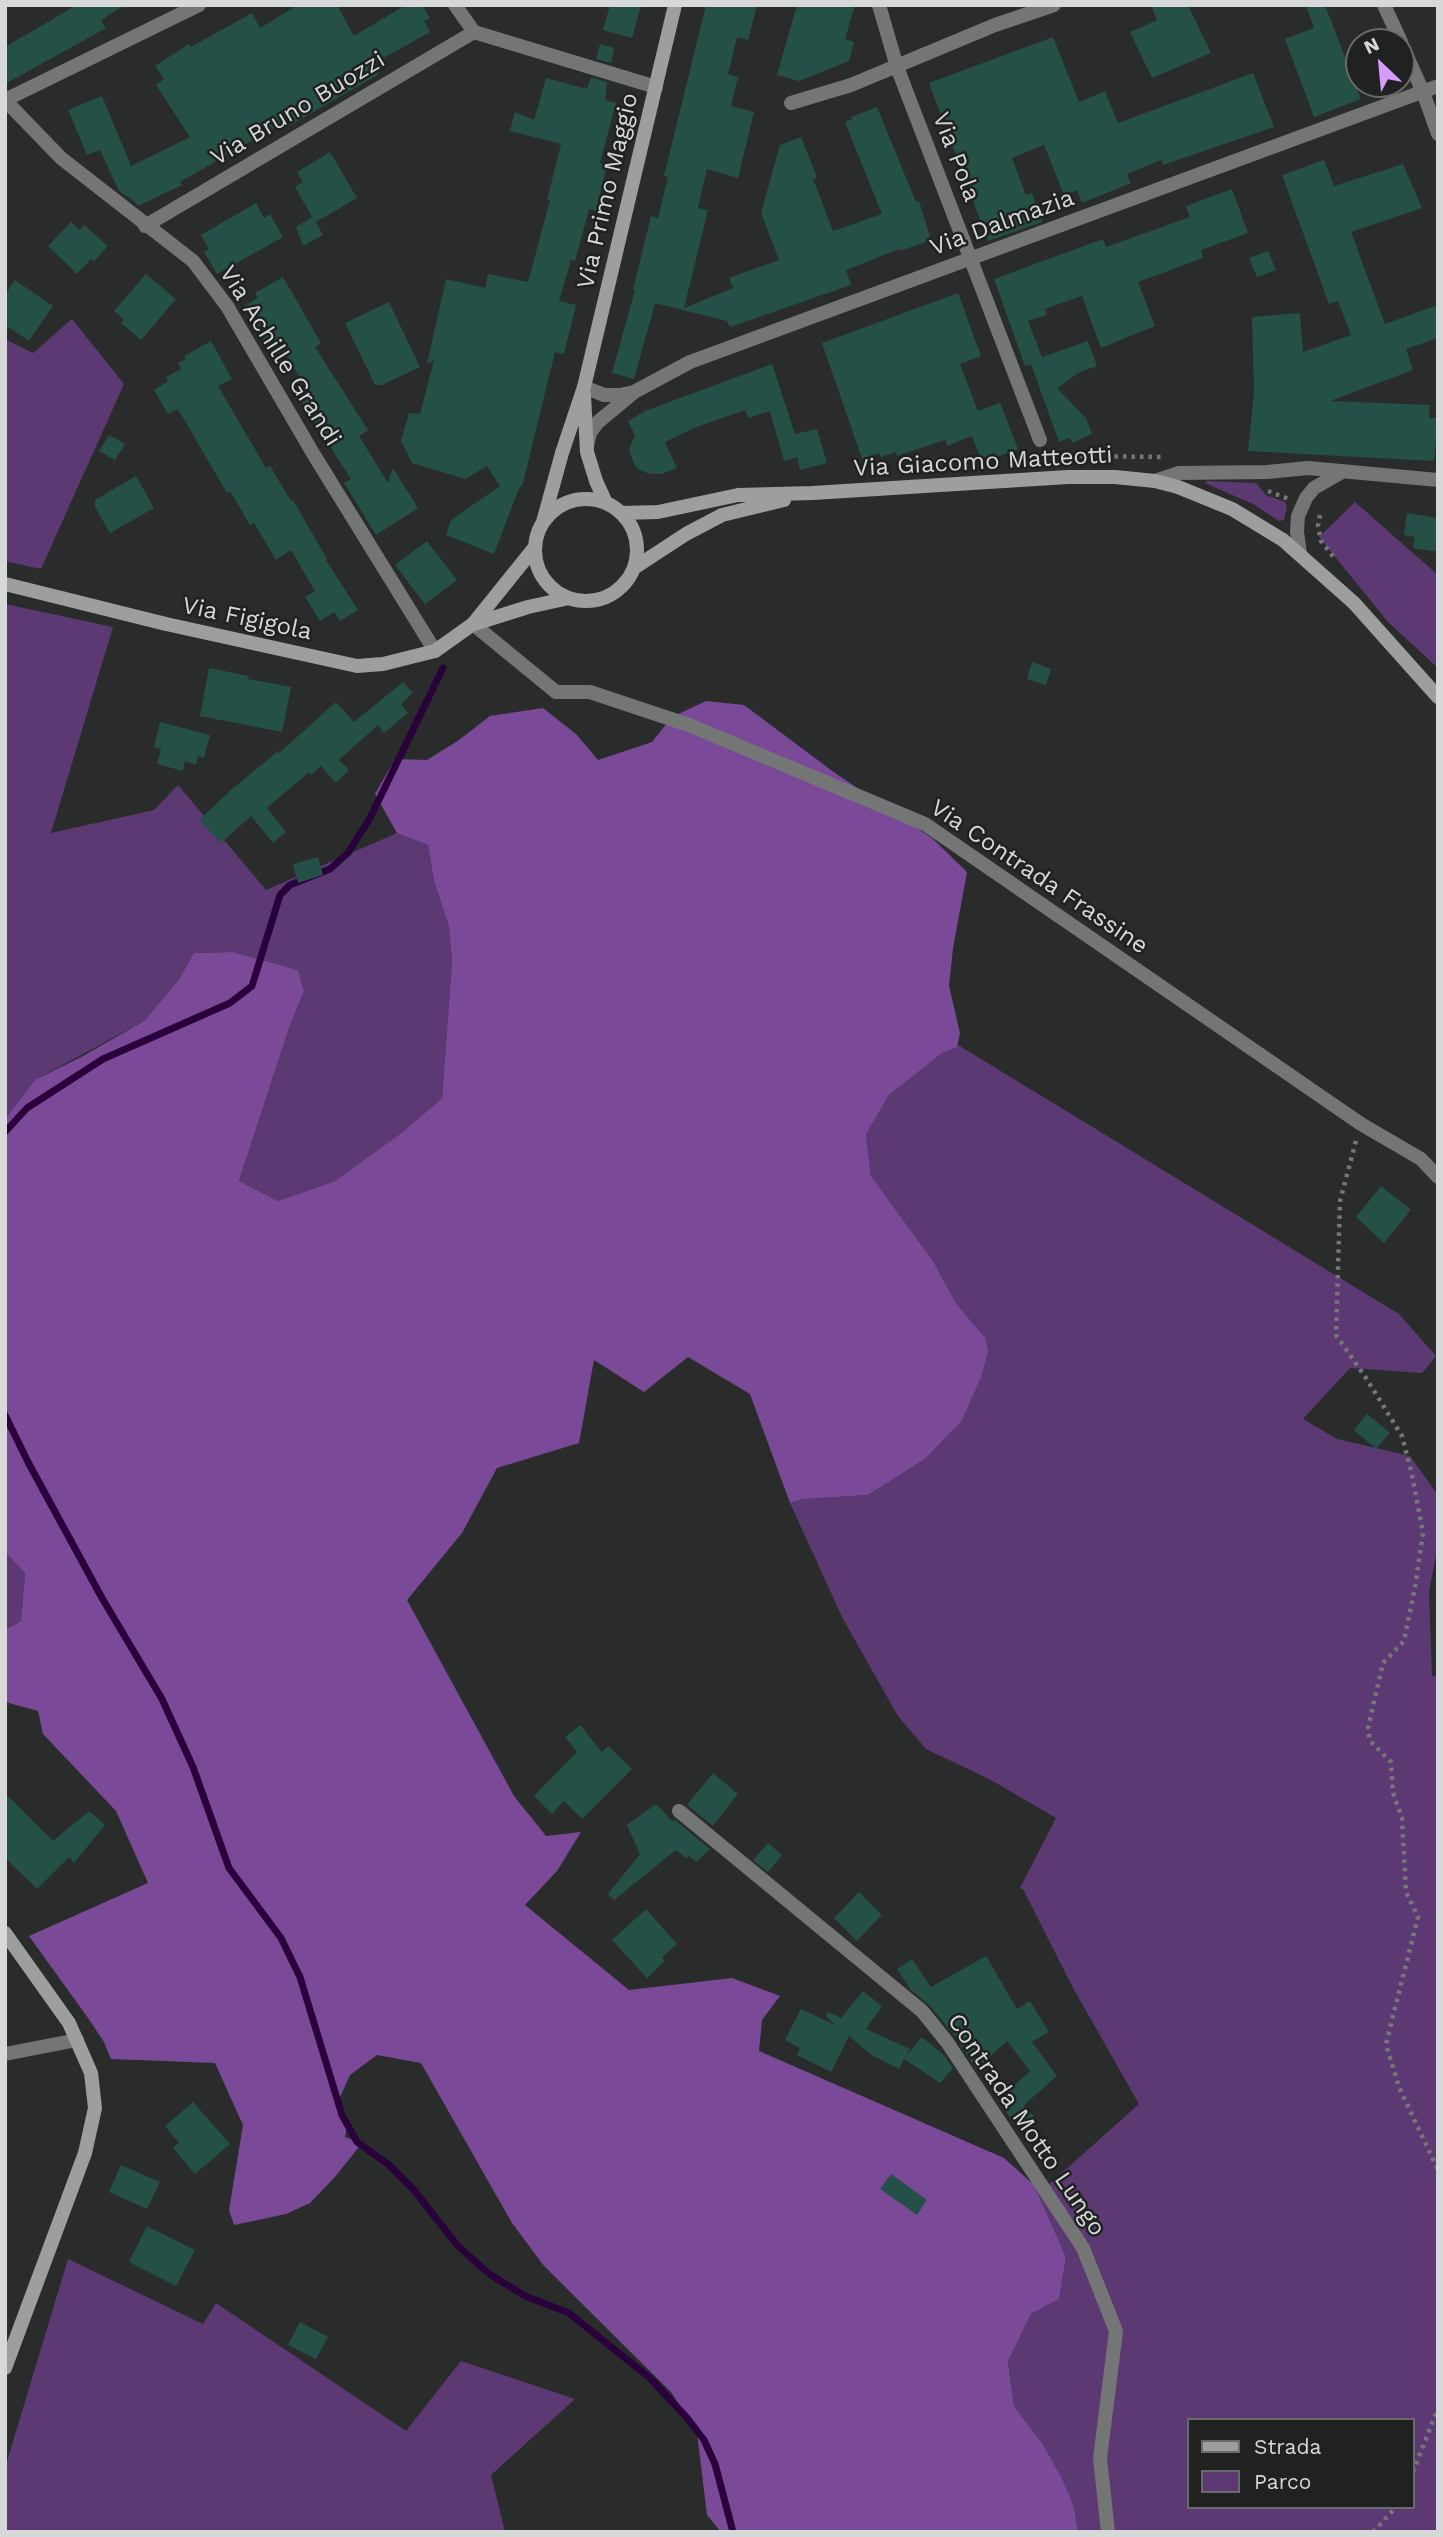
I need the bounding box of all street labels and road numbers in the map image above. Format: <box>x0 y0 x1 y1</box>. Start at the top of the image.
street label: Via Bruno Buozzi <box>206 46 390 172</box>
street label: Via Primo Maggio <box>571 90 645 292</box>
street label: Via Pola <box>926 108 986 206</box>
street label: Via Dalmazia <box>926 184 1078 262</box>
street label: Via Achille Grandi <box>213 260 347 452</box>
street label: Via Giacomo Matteotti <box>853 441 1113 483</box>
street label: Via Figigola <box>179 591 315 647</box>
street label: Via Contrada Frassine <box>925 793 1153 961</box>
street label: Contrada Motto Lungo <box>941 2008 1111 2242</box>

